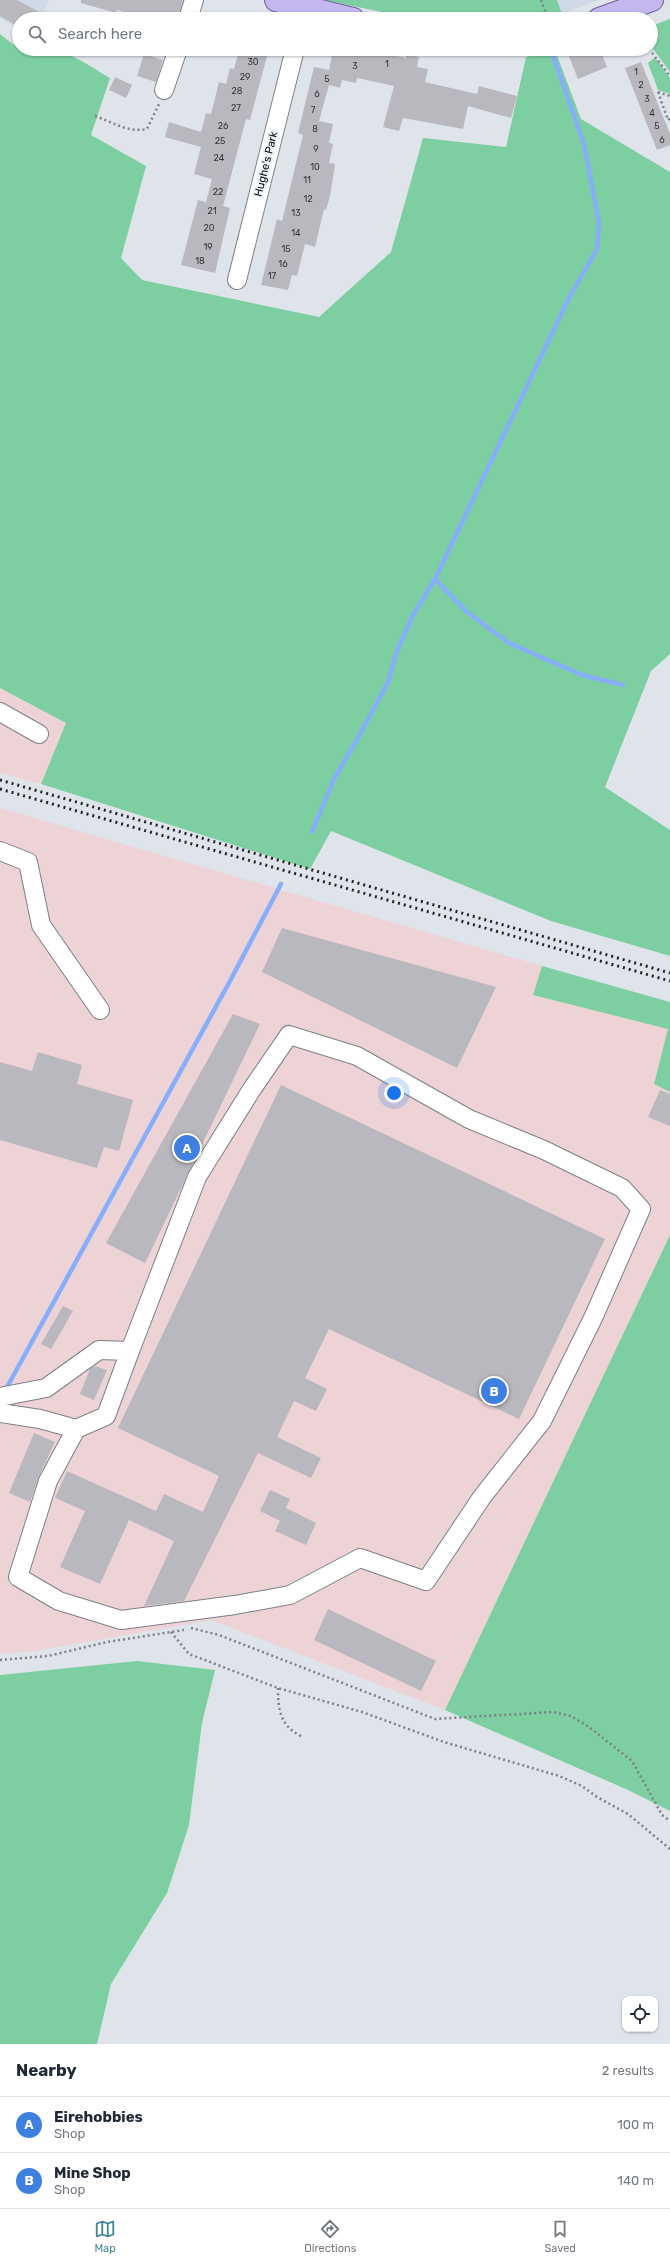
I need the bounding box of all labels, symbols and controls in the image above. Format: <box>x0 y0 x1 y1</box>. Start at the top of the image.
search box <box>12 12 658 56</box>
icon: search <box>26 23 48 45</box>
text: Search here <box>58 25 142 43</box>
house number: 30 <box>247 57 259 67</box>
house number: 1 <box>385 59 389 69</box>
house number: 3 <box>352 61 358 71</box>
house number: 1 <box>634 67 638 77</box>
house number: 29 <box>240 72 250 82</box>
house number: 5 <box>324 74 330 84</box>
house number: 2 <box>638 80 644 90</box>
house number: 28 <box>231 86 243 96</box>
house number: 6 <box>314 89 320 99</box>
house number: 3 <box>644 94 650 104</box>
house number: 27 <box>231 103 241 113</box>
house number: 7 <box>311 105 316 115</box>
house number: 4 <box>649 108 655 118</box>
house number: 26 <box>218 121 229 131</box>
house number: 5 <box>654 121 660 131</box>
house number: 8 <box>312 124 318 134</box>
street label: Hughe's Park <box>252 130 280 198</box>
house number: 6 <box>659 135 665 145</box>
house number: 25 <box>215 136 225 146</box>
house number: 9 <box>313 144 319 154</box>
house number: 24 <box>214 153 225 163</box>
house number: 10 <box>310 162 320 172</box>
house number: 11 <box>303 175 311 185</box>
house number: 22 <box>213 187 223 197</box>
house number: 12 <box>303 194 313 204</box>
house number: 21 <box>207 206 217 216</box>
house number: 13 <box>291 208 301 218</box>
house number: 20 <box>204 223 215 233</box>
house number: 14 <box>291 228 301 238</box>
house number: 19 <box>203 242 213 252</box>
house number: 15 <box>281 244 291 254</box>
house number: 18 <box>195 256 205 266</box>
house number: 16 <box>278 259 288 269</box>
house number: 17 <box>268 271 277 281</box>
your location <box>384 1083 404 1103</box>
pin: A <box>174 1133 200 1163</box>
pin: B <box>481 1376 507 1406</box>
map controls <box>622 1996 658 2032</box>
button: locate <box>622 1996 658 2032</box>
text: Nearby <box>16 2060 77 2080</box>
text: 2 results <box>602 2063 654 2078</box>
text: Eirehobbies <box>54 2108 143 2126</box>
text: A <box>24 2117 34 2132</box>
text: 100 m <box>617 2117 654 2132</box>
text: Shop <box>54 2126 85 2141</box>
text: Mine Shop <box>54 2164 131 2182</box>
text: B <box>24 2173 34 2188</box>
text: 140 m <box>617 2173 654 2188</box>
text: Shop <box>54 2182 85 2197</box>
tab: Map <box>94 2218 116 2255</box>
tab: Directions <box>304 2218 356 2255</box>
tab: Saved <box>545 2218 576 2255</box>

